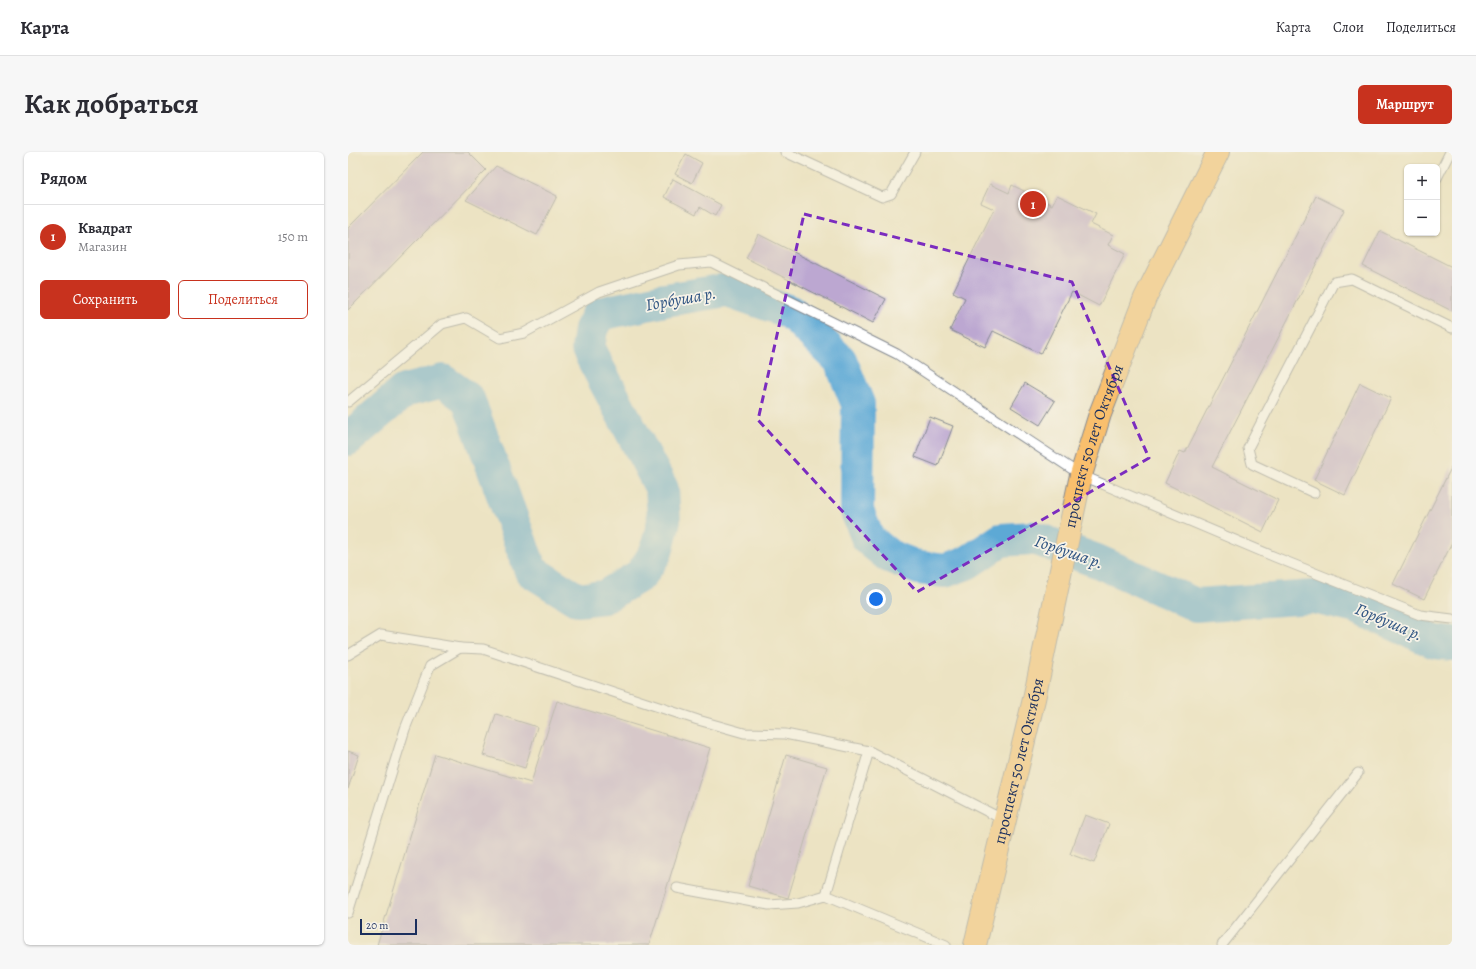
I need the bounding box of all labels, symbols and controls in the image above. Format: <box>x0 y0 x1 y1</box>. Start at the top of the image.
text: Карта <box>20 15 69 41</box>
text: Карта <box>1276 18 1311 37</box>
text: Слои <box>1333 18 1364 37</box>
text: Поделиться <box>1386 18 1456 37</box>
text: Как добраться <box>24 85 199 123</box>
button: Маршрут <box>1358 85 1452 124</box>
map controls <box>1404 164 1440 236</box>
button: + <box>1404 164 1440 200</box>
text: Рядом <box>40 167 87 190</box>
pin: 1 <box>1020 189 1046 219</box>
button: − <box>1404 200 1440 236</box>
text: Квадрат <box>78 218 132 238</box>
text: 1 <box>51 228 55 245</box>
text: 150 m <box>278 228 308 245</box>
text: Магазин <box>78 238 127 255</box>
button: Сохранить <box>40 280 170 319</box>
button: Поделиться <box>178 280 308 319</box>
water label: Горбуша р. <box>644 281 718 317</box>
street label: проспект 50 лет Октября <box>1059 361 1129 530</box>
water label: Горбуша р. <box>1031 529 1107 575</box>
your location <box>866 589 886 609</box>
water label: Горбуша р. <box>1352 597 1426 647</box>
street label: проспект 50 лет Октября <box>989 676 1049 847</box>
scale bar <box>360 917 417 936</box>
text: 20 m <box>366 918 388 933</box>

